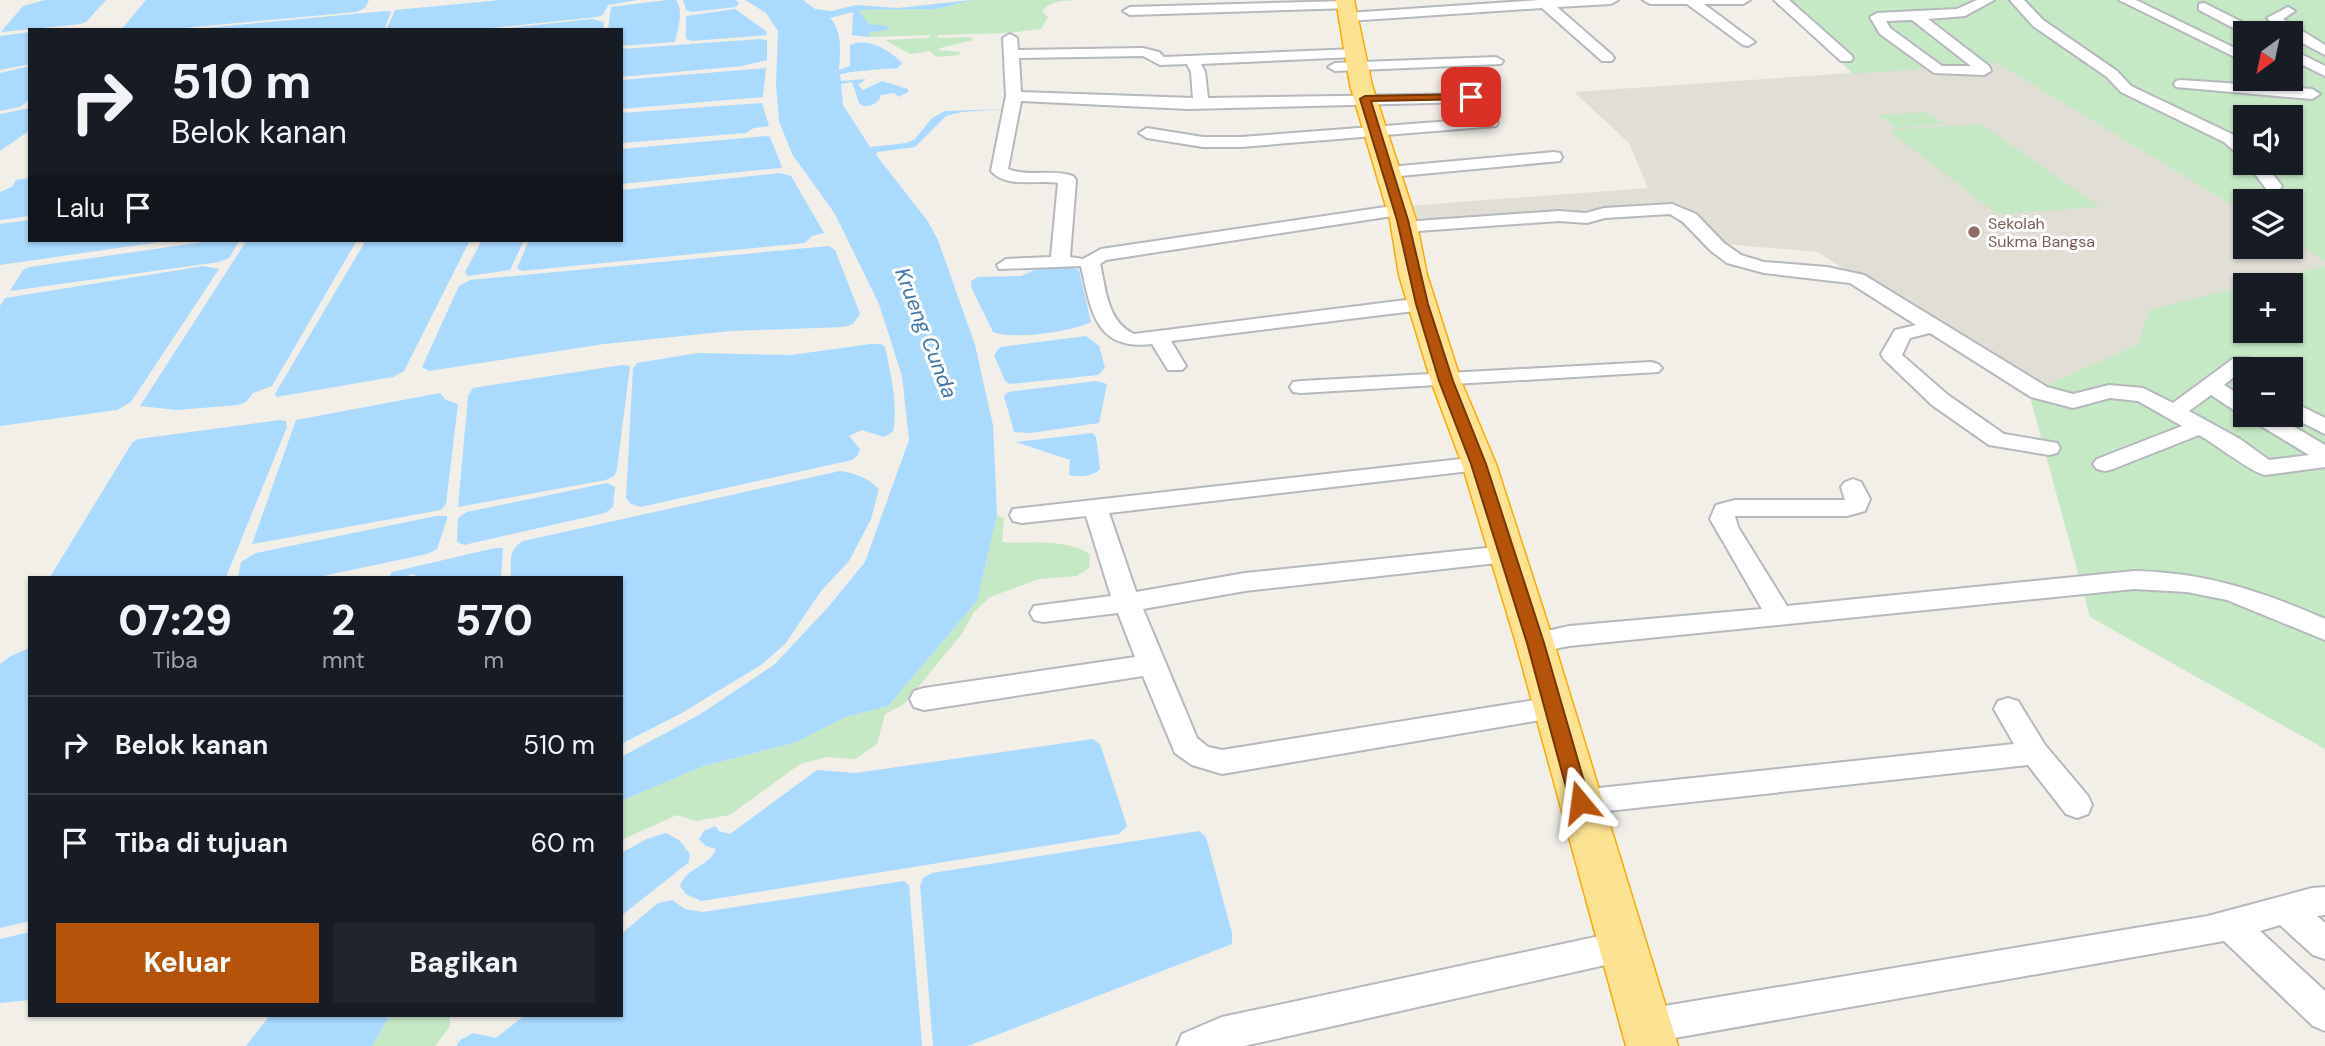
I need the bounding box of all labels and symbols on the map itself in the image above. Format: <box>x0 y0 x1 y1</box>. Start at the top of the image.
north arrow <box>2233 21 2303 91</box>
pin <box>1441 67 1501 127</box>
place label: Sekolah Sukma Bangsa <box>1988 213 2095 252</box>
marker: Sekolah Sukma Bangsa <box>1966 224 1982 240</box>
water label: Krueng Cunda <box>888 264 964 402</box>
position arrow <box>1543 765 1617 839</box>

